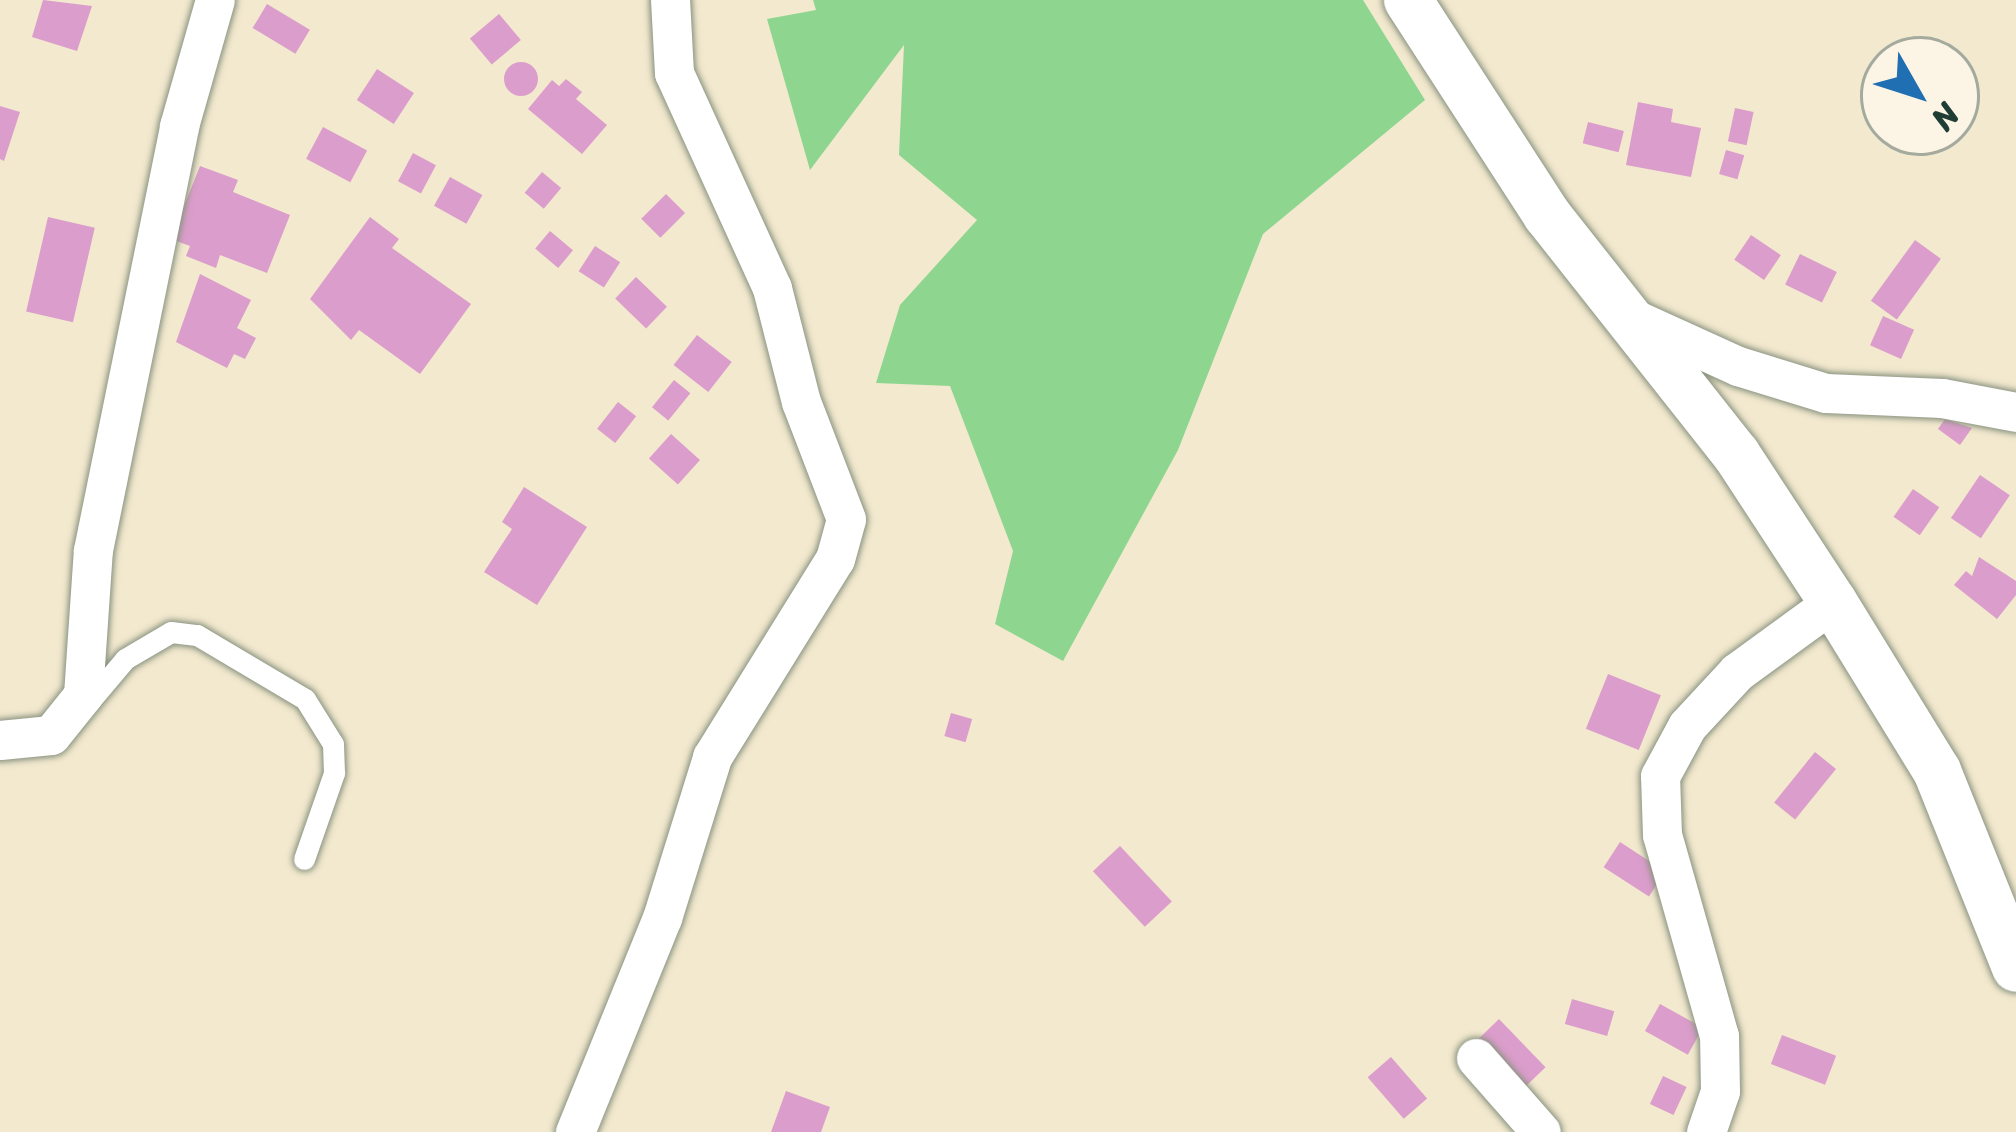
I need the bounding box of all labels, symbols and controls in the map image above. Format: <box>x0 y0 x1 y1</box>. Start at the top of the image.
north arrow <box>1860 36 1980 156</box>
text: N <box>1916 90 1975 144</box>

